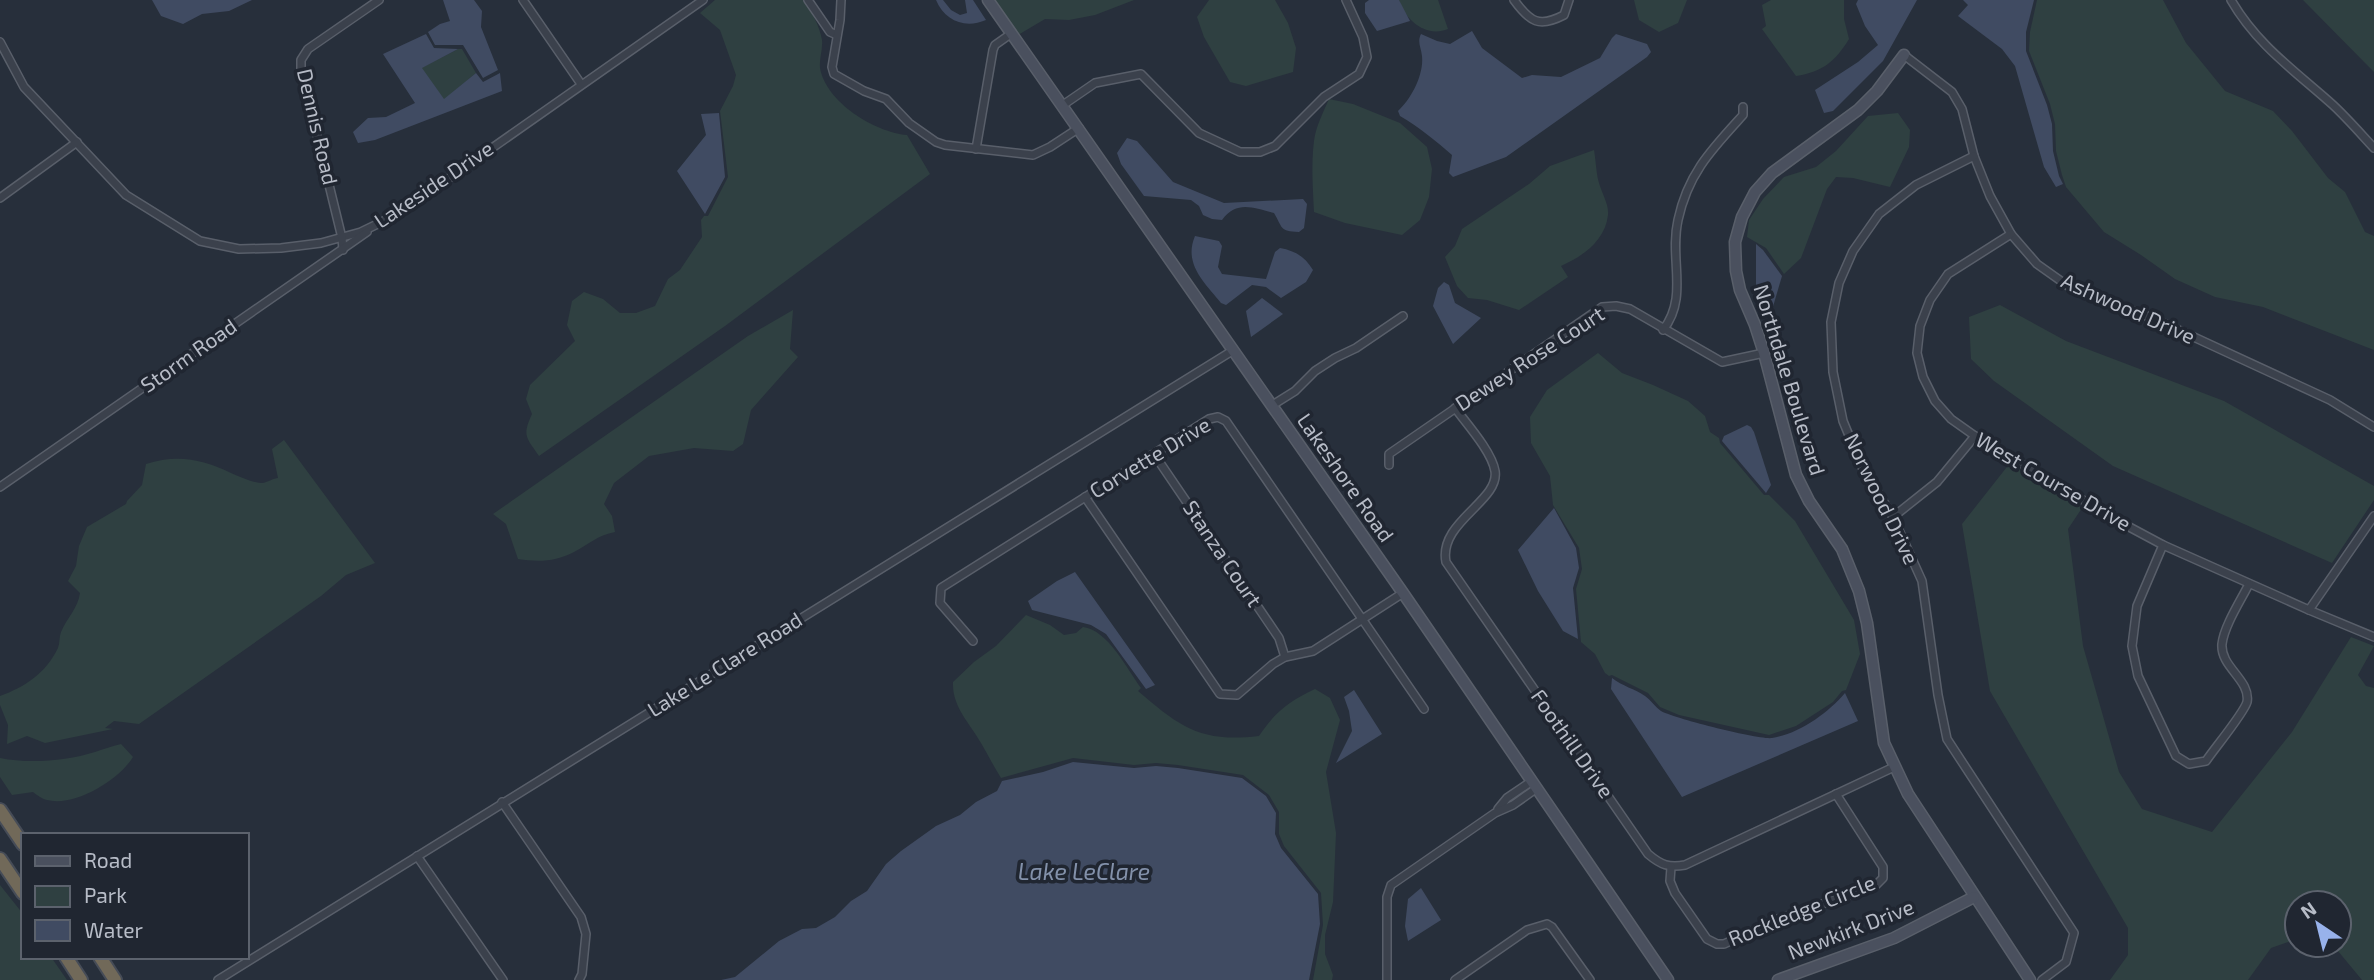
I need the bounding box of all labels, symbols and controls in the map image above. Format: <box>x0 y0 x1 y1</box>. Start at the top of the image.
street label: Dennis Road <box>293 66 344 187</box>
street label: Lakeside Drive <box>369 135 497 233</box>
street label: Ashwood Drive <box>2058 267 2199 348</box>
street label: Northdale Boulevard <box>1749 281 1831 478</box>
street label: Dewey Rose Court <box>1450 300 1608 415</box>
street label: Storm Road <box>135 313 241 397</box>
street label: Lakeshore Road <box>1293 408 1400 546</box>
street label: Corvette Drive <box>1084 411 1214 503</box>
street label: West Course Drive <box>1972 426 2136 535</box>
street label: Norwood Drive <box>1840 429 1925 568</box>
street label: Stanza Court <box>1179 495 1268 611</box>
street label: Lake Le Clare Road <box>642 606 806 721</box>
street label: Foothill Drive <box>1527 684 1620 802</box>
legend <box>21 833 248 959</box>
text: Road <box>84 847 132 872</box>
water label: Lake LeClare <box>1018 857 1150 885</box>
street label: Rockledge Circle <box>1724 869 1878 950</box>
text: Park <box>84 882 127 907</box>
north arrow <box>2283 889 2353 959</box>
street label: Newkirk Drive <box>1784 893 1917 964</box>
text: N <box>2296 896 2320 923</box>
text: Water <box>84 917 143 942</box>

